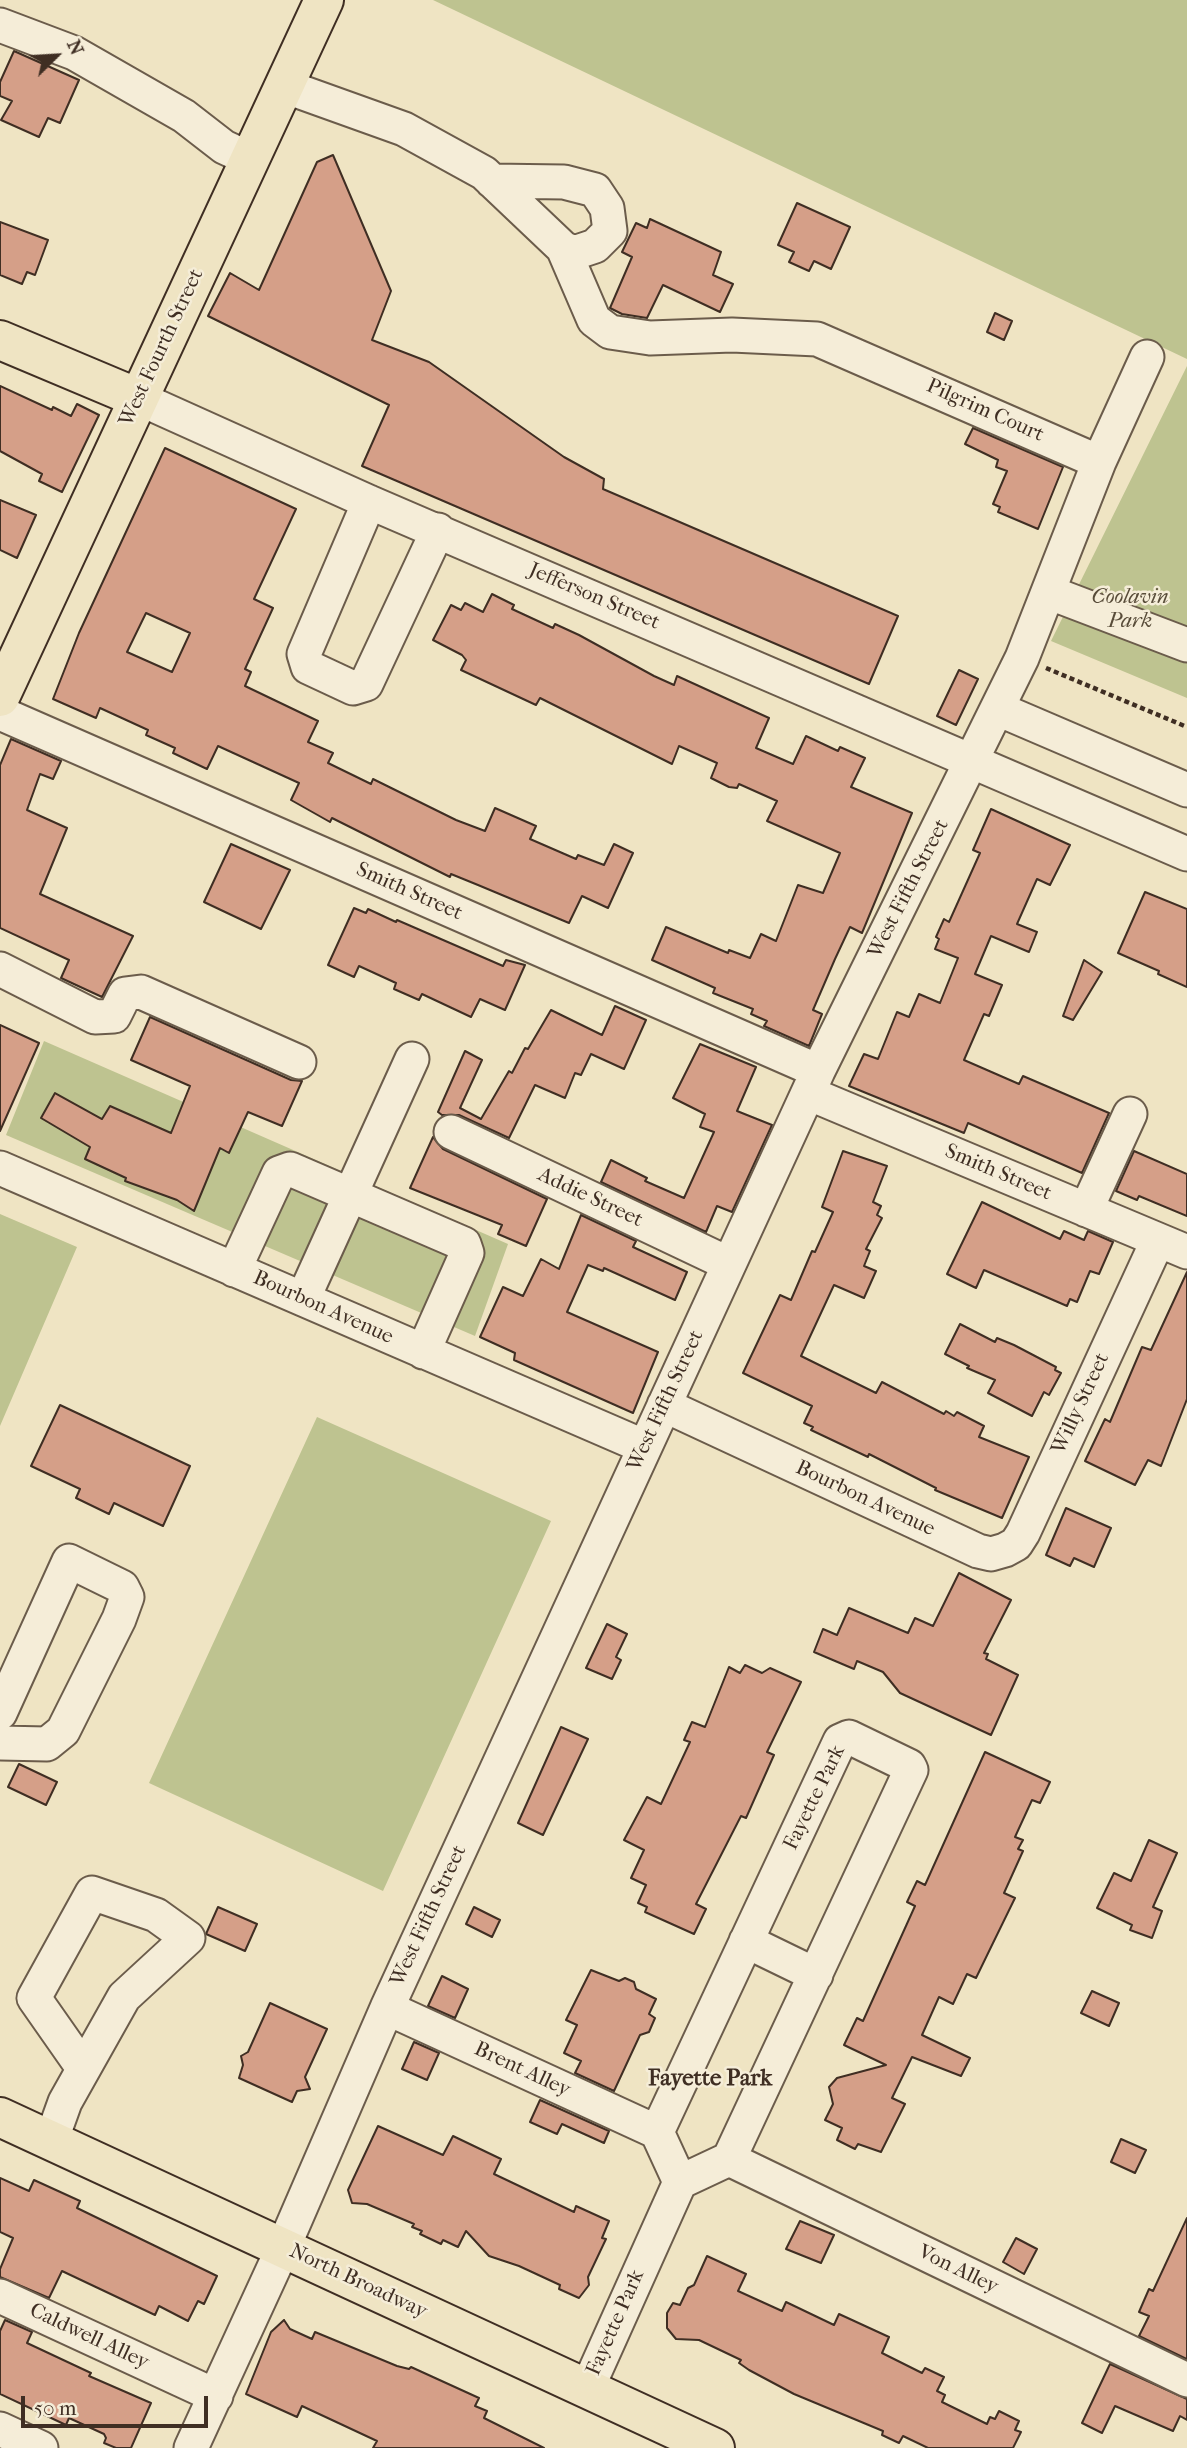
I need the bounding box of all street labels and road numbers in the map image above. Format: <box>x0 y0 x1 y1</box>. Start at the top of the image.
street label: West Fourth Street <box>114 265 210 431</box>
street label: Pilgrim Court <box>922 374 1048 448</box>
street label: Jefferson Street <box>525 558 663 636</box>
street label: West Fifth Street <box>863 815 955 963</box>
street label: Smith Street <box>352 857 466 927</box>
street label: Smith Street <box>941 1139 1055 1207</box>
street label: Addie Street <box>534 1163 646 1233</box>
street label: Bourbon Avenue <box>249 1266 397 1350</box>
street label: West Fifth Street <box>622 1326 710 1476</box>
street label: Willy Street <box>1047 1349 1115 1459</box>
street label: Bourbon Avenue <box>791 1456 939 1542</box>
street label: Fayette Park <box>779 1742 851 1854</box>
street label: West Fifth Street <box>385 1841 473 1991</box>
street label: Brent Alley <box>470 2037 574 2103</box>
street label: North Broadway <box>285 2239 431 2325</box>
street label: Von Alley <box>914 2240 1002 2300</box>
street label: Fayette Park <box>581 2266 651 2380</box>
street label: Caldwell Alley <box>25 2298 153 2376</box>

